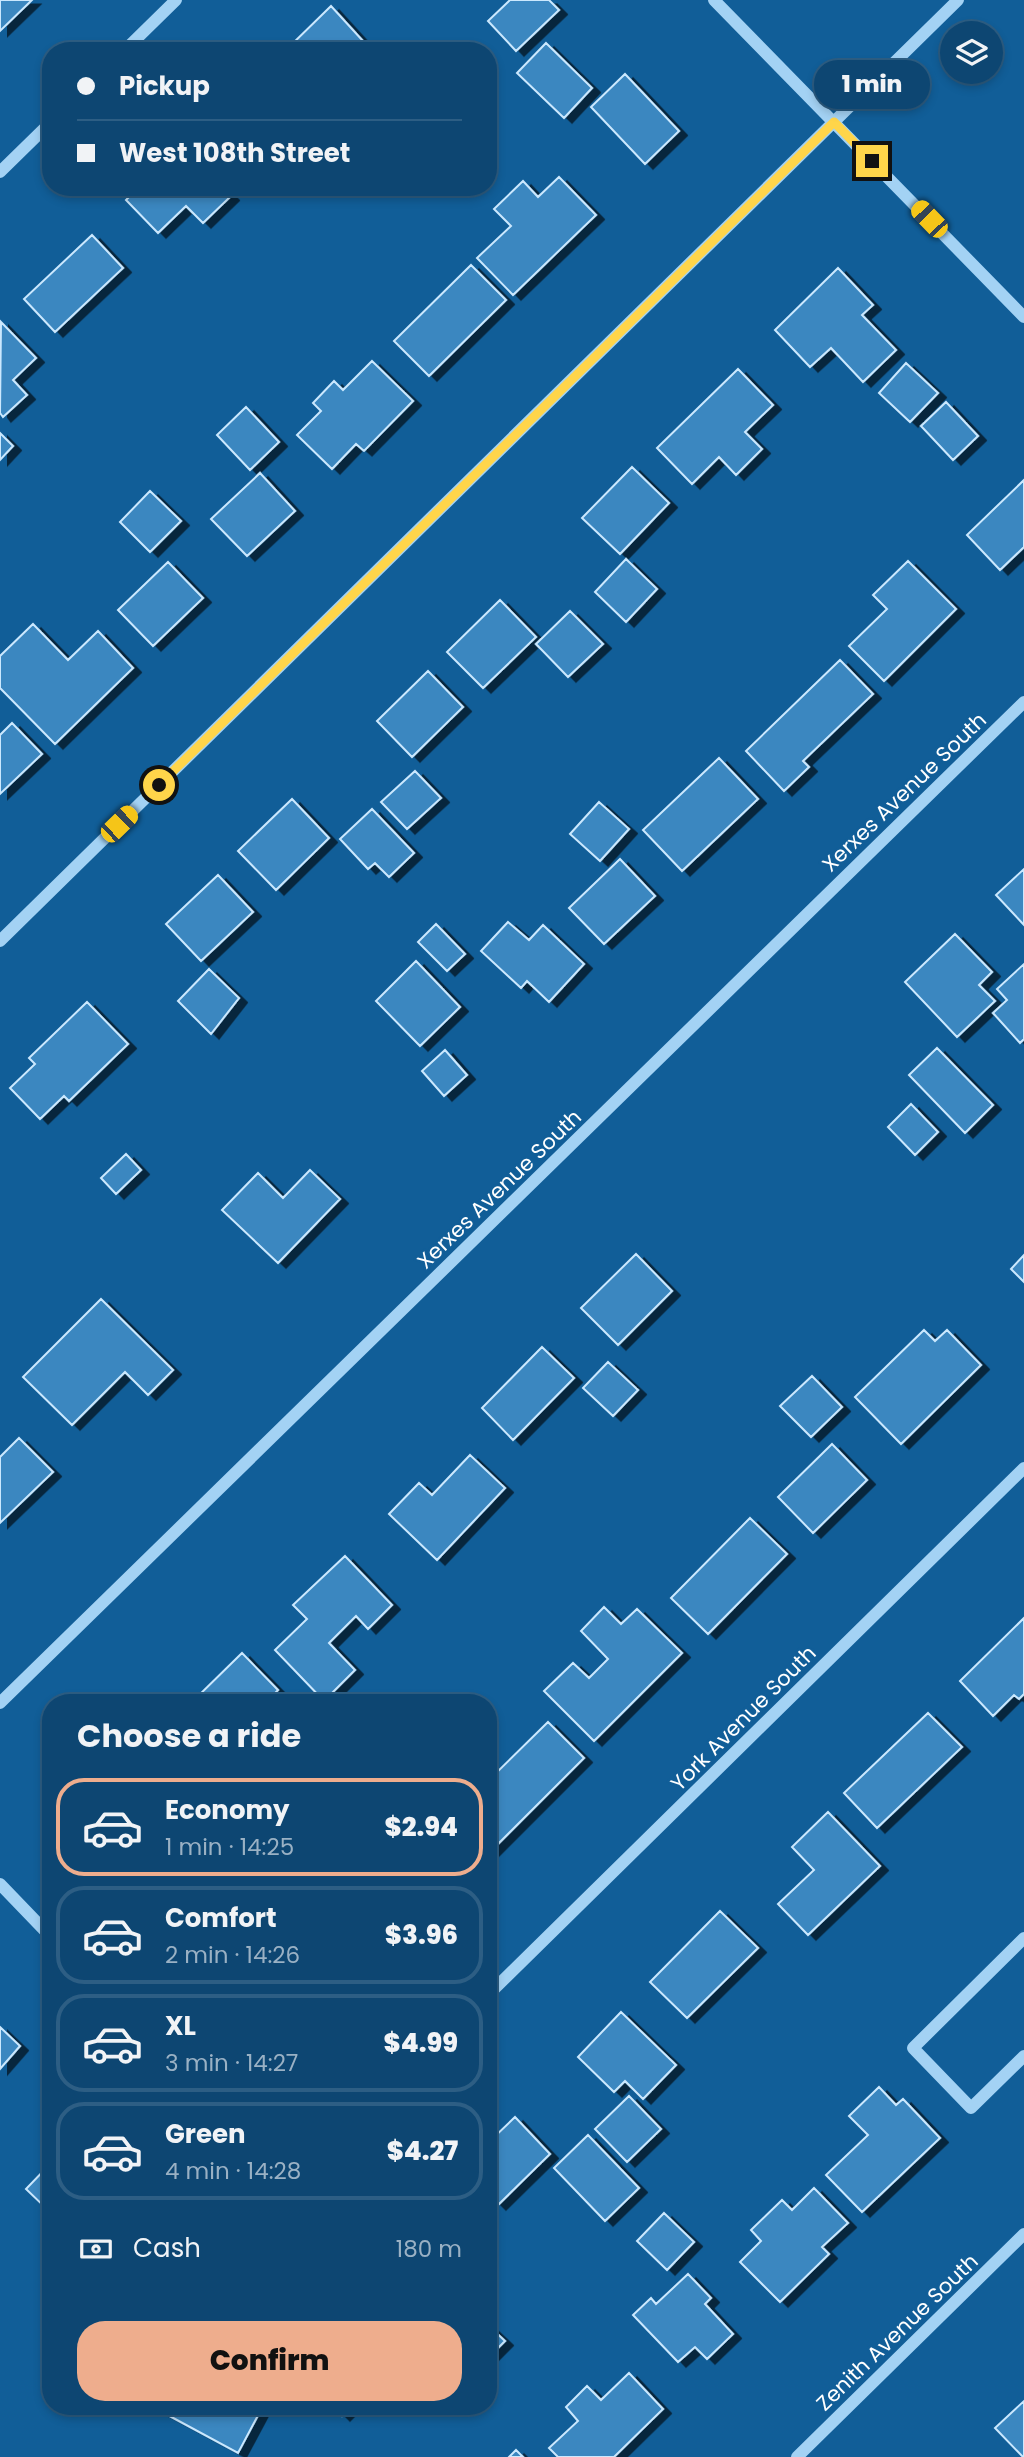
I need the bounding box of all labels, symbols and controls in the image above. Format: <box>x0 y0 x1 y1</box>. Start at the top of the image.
map controls <box>940 21 1003 84</box>
button: layers <box>940 21 1003 84</box>
callout: 1 min <box>814 60 930 108</box>
text: Pickup <box>119 68 210 104</box>
text: 1 min <box>842 68 902 100</box>
text: West 108th Street <box>119 135 350 171</box>
route end <box>856 145 888 177</box>
car <box>907 197 952 241</box>
street label: Xerxes Avenue South <box>815 706 993 878</box>
route start <box>143 769 175 801</box>
car <box>97 802 142 846</box>
street label: Xerxes Avenue South <box>410 1103 588 1275</box>
street label: York Avenue South <box>664 1639 822 1797</box>
text: Choose a ride <box>77 1713 301 1758</box>
text: Economy <box>165 1792 289 1828</box>
icon: car <box>81 1796 144 1859</box>
text: $2.94 <box>384 1809 458 1845</box>
text: 1 min · 14:25 <box>165 1831 294 1863</box>
text: Comfort <box>165 1900 277 1936</box>
icon: car <box>81 1904 144 1967</box>
text: $3.96 <box>385 1917 458 1953</box>
text: 2 min · 14:26 <box>165 1939 300 1971</box>
text: XL <box>165 2008 196 2044</box>
icon: car <box>81 2012 144 2075</box>
text: $4.99 <box>384 2025 458 2061</box>
text: 3 min · 14:27 <box>165 2047 298 2079</box>
text: Green <box>165 2116 246 2152</box>
icon: car <box>81 2120 144 2183</box>
text: $4.27 <box>387 2133 458 2169</box>
text: 4 min · 14:28 <box>165 2155 301 2187</box>
icon: cash <box>77 2230 115 2268</box>
text: Cash <box>133 2230 201 2266</box>
text: 180 m <box>396 2233 462 2265</box>
street label: Zenith Avenue South <box>810 2247 984 2417</box>
button: Confirm <box>77 2321 462 2401</box>

